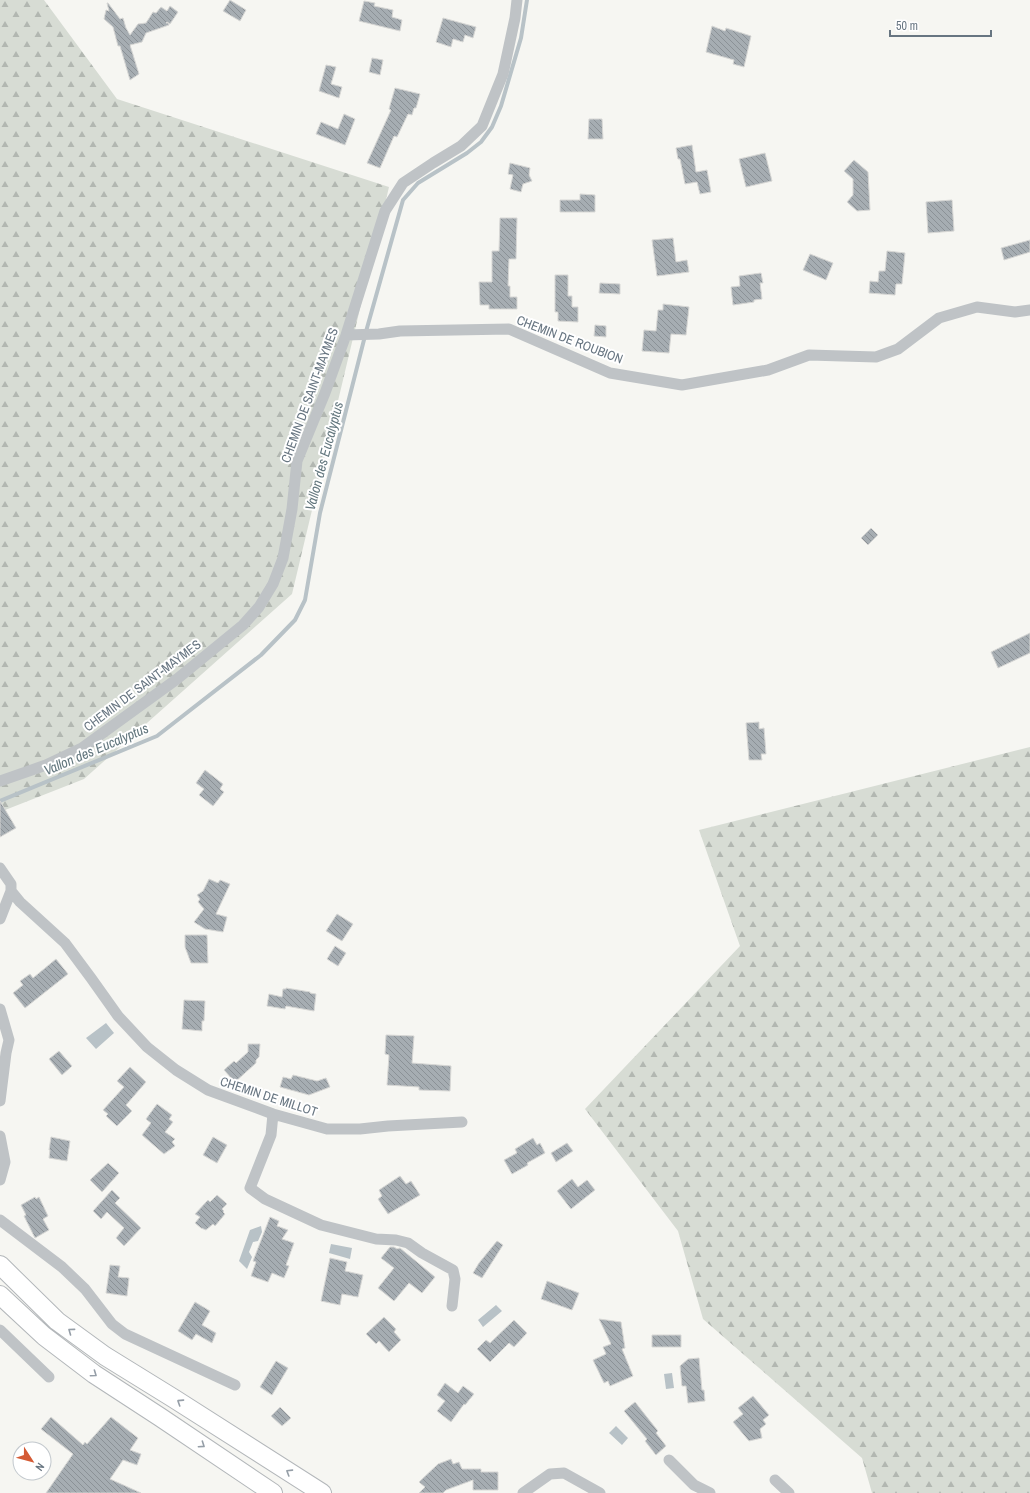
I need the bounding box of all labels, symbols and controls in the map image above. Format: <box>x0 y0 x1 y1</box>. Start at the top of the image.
scale bar <box>890 12 991 38</box>
text: 50 m <box>896 18 918 34</box>
street label: CHEMIN DE ROUBION <box>514 311 625 368</box>
street label: CHEMIN DE SAINT-MAYMES <box>277 325 342 465</box>
water label: Vallon des Eucalyptus <box>301 399 347 512</box>
street label: CHEMIN DE SAINT-MAYMES <box>80 636 204 735</box>
water label: Vallon des Eucalyptus <box>41 719 151 779</box>
street label: CHEMIN DE MILLOT <box>218 1073 320 1120</box>
one-way arrow <box>68 1328 75 1336</box>
one-way arrow <box>89 1369 96 1376</box>
one-way arrow <box>177 1399 184 1407</box>
one-way arrow <box>198 1440 205 1447</box>
north arrow <box>12 1441 52 1481</box>
text: N <box>33 1460 48 1474</box>
one-way arrow <box>286 1469 293 1477</box>

